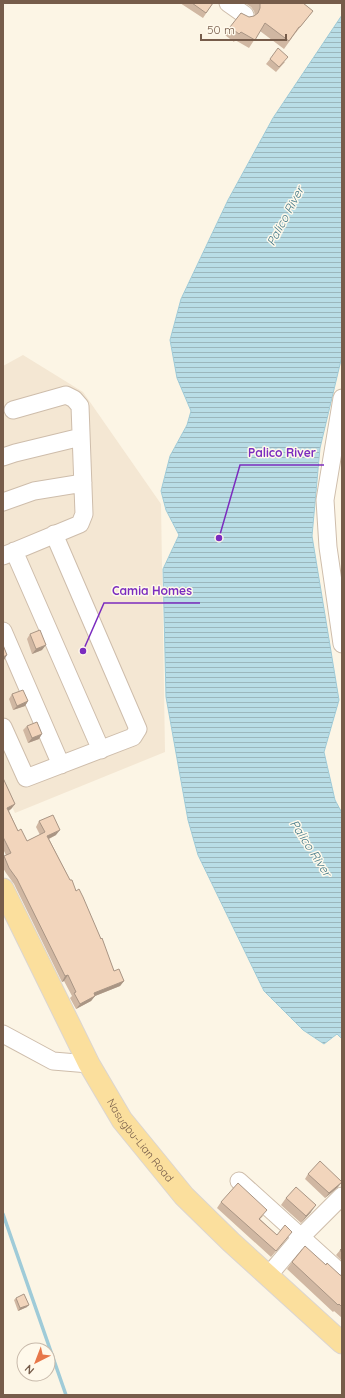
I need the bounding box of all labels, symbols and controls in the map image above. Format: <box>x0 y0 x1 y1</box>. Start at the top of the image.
scale bar <box>201 16 286 42</box>
text: 50 m <box>207 22 235 37</box>
water label: Palico River <box>263 183 307 248</box>
callout: Palico River <box>240 441 324 465</box>
text: Palico River <box>248 445 316 460</box>
callout: Camia Homes <box>104 579 200 603</box>
text: Camia Homes <box>112 583 192 598</box>
water label: Palico River <box>287 817 336 880</box>
street label: Nasugbu-Lian Road <box>104 1096 177 1185</box>
north arrow <box>16 1342 56 1382</box>
text: N <box>22 1362 37 1377</box>

